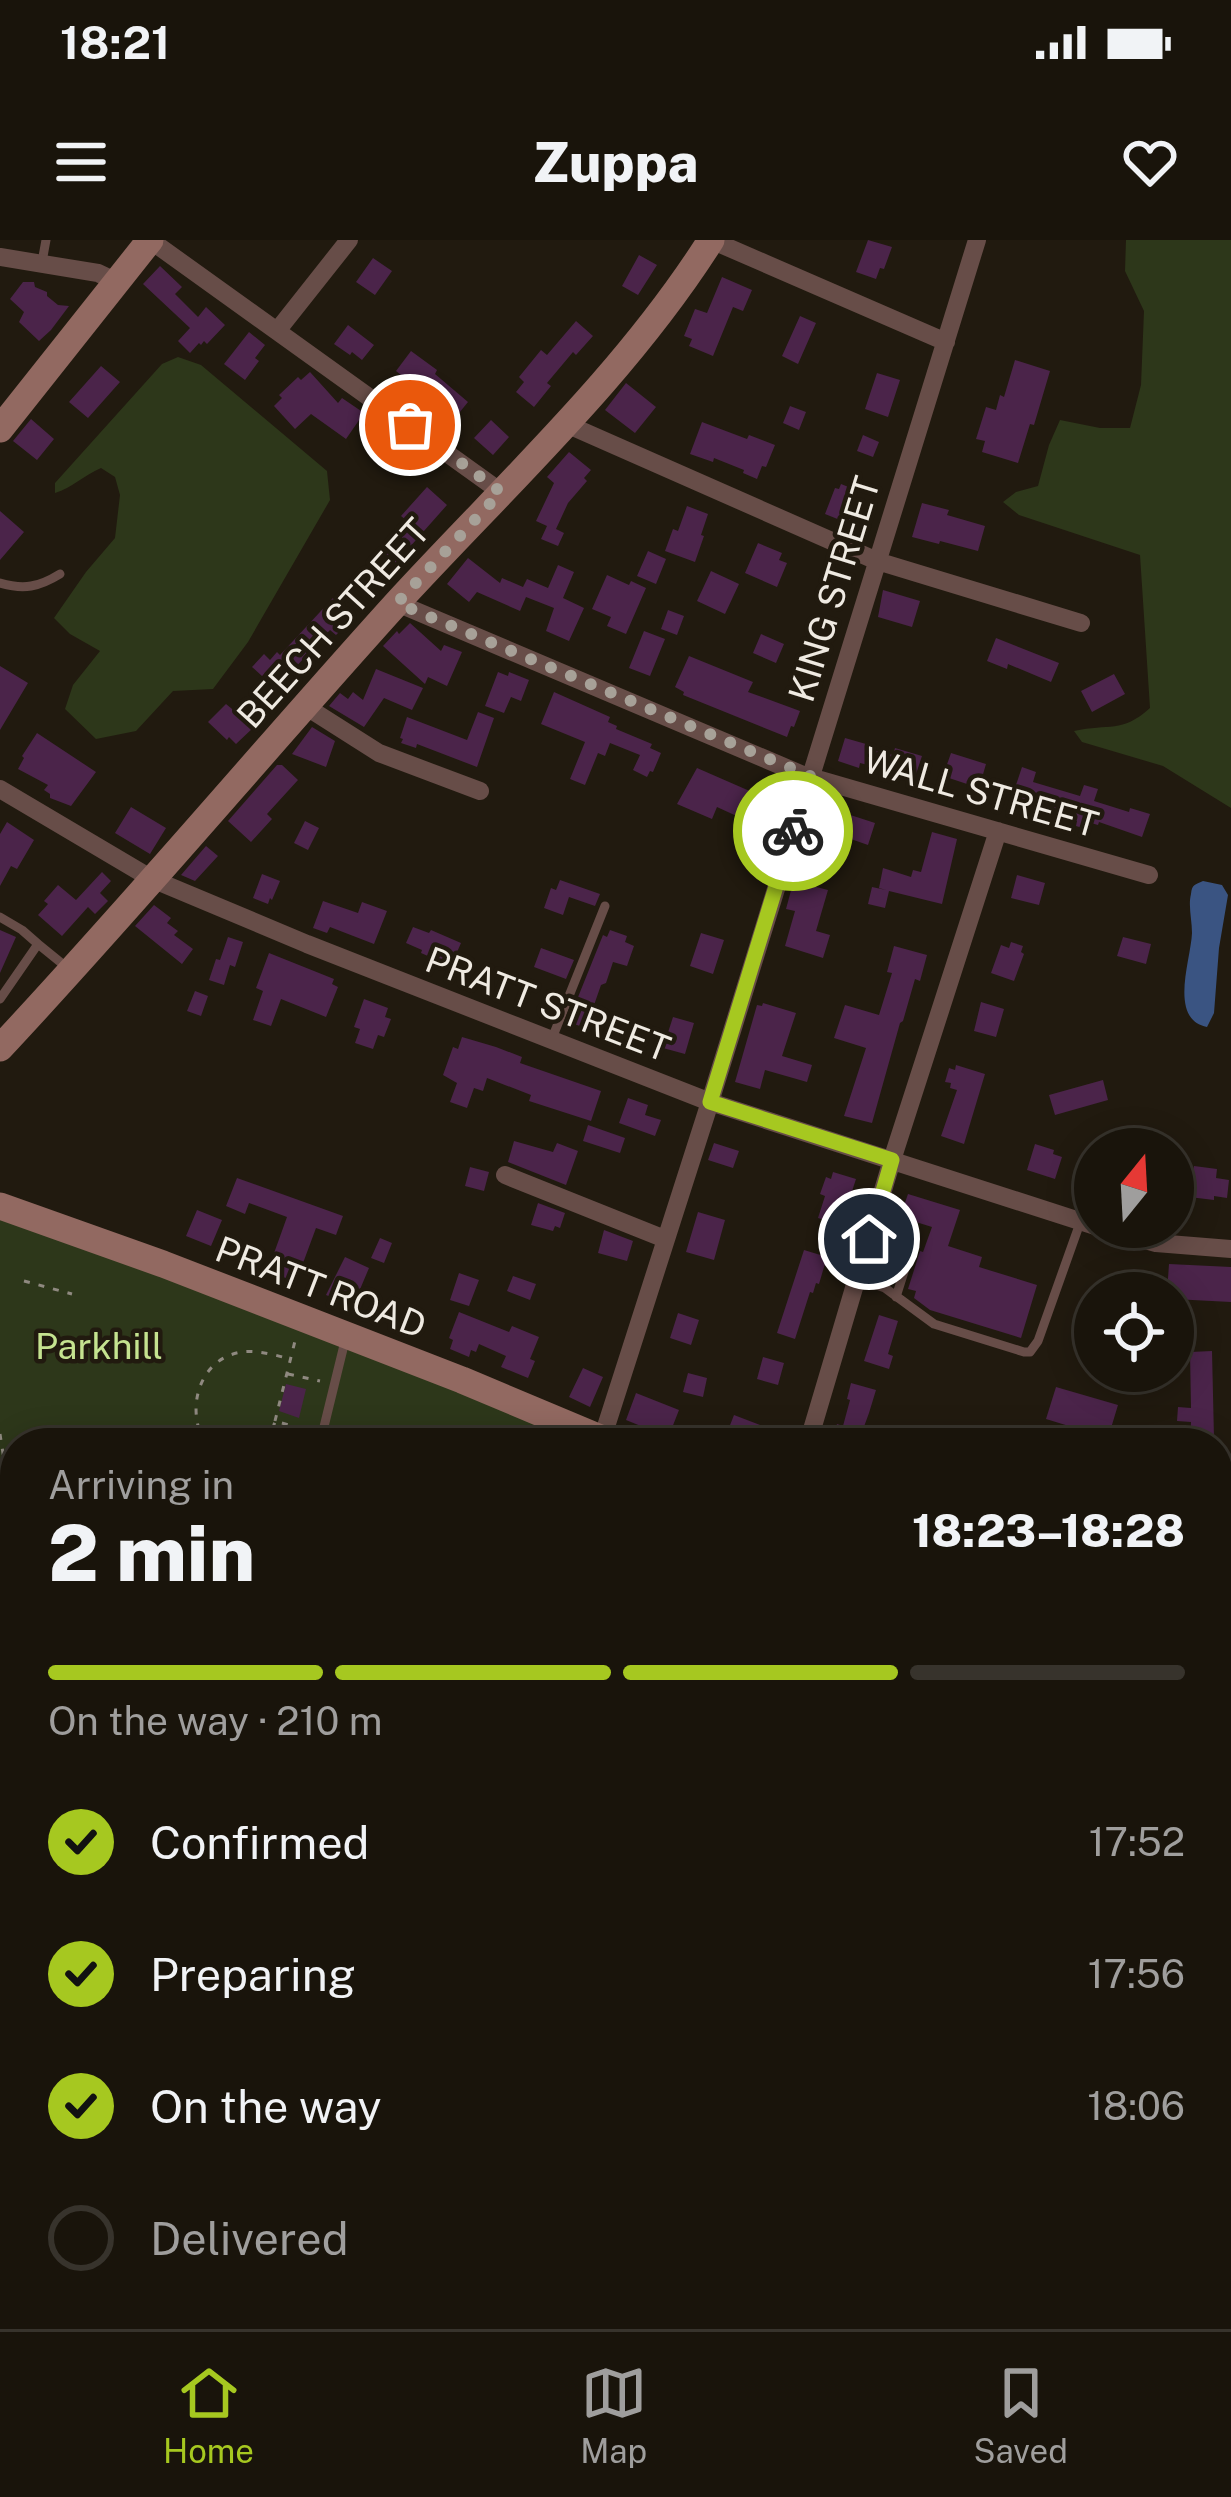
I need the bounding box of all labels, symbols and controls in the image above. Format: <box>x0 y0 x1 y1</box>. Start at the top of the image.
text: 18:21 <box>60 16 170 69</box>
icon: menu <box>48 129 114 195</box>
icon: heart <box>1117 129 1183 195</box>
text: Zuppa <box>532 131 699 194</box>
pin <box>359 374 461 476</box>
icon: bag <box>377 392 443 458</box>
street label: KING STREET <box>780 471 888 707</box>
street label: BEECH STREET <box>228 510 438 736</box>
street label: WALL STREET <box>859 738 1103 846</box>
courier <box>733 771 853 891</box>
icon: bike <box>760 798 826 864</box>
street label: PRATT STREET <box>420 938 676 1070</box>
north arrow <box>1074 1128 1194 1248</box>
map controls <box>1074 1128 1194 1392</box>
pin <box>818 1188 920 1290</box>
icon: home <box>836 1206 902 1272</box>
street label: PRATT ROAD <box>210 1228 432 1346</box>
button: locate <box>1074 1272 1194 1392</box>
park label: Parkhill <box>35 1325 163 1367</box>
text: Arriving in <box>48 1462 234 1508</box>
text: 18:23–18:28 <box>912 1504 1185 1557</box>
text: 2 min <box>48 1507 255 1599</box>
text: On the way · 210 m <box>48 1698 383 1744</box>
icon: check <box>48 1809 114 1875</box>
text: Confirmed <box>150 1816 369 1869</box>
text: 17:52 <box>1089 1819 1185 1865</box>
icon: check <box>48 1941 114 2007</box>
text: Preparing <box>150 1948 356 2001</box>
text: 17:56 <box>1088 1951 1185 1997</box>
icon: check <box>48 2073 114 2139</box>
text: On the way <box>150 2080 382 2133</box>
text: 18:06 <box>1087 2083 1185 2129</box>
text: Delivered <box>150 2212 349 2265</box>
tab: Home <box>163 2360 254 2470</box>
tab: Map <box>580 2360 647 2470</box>
tab: Saved <box>973 2360 1068 2470</box>

